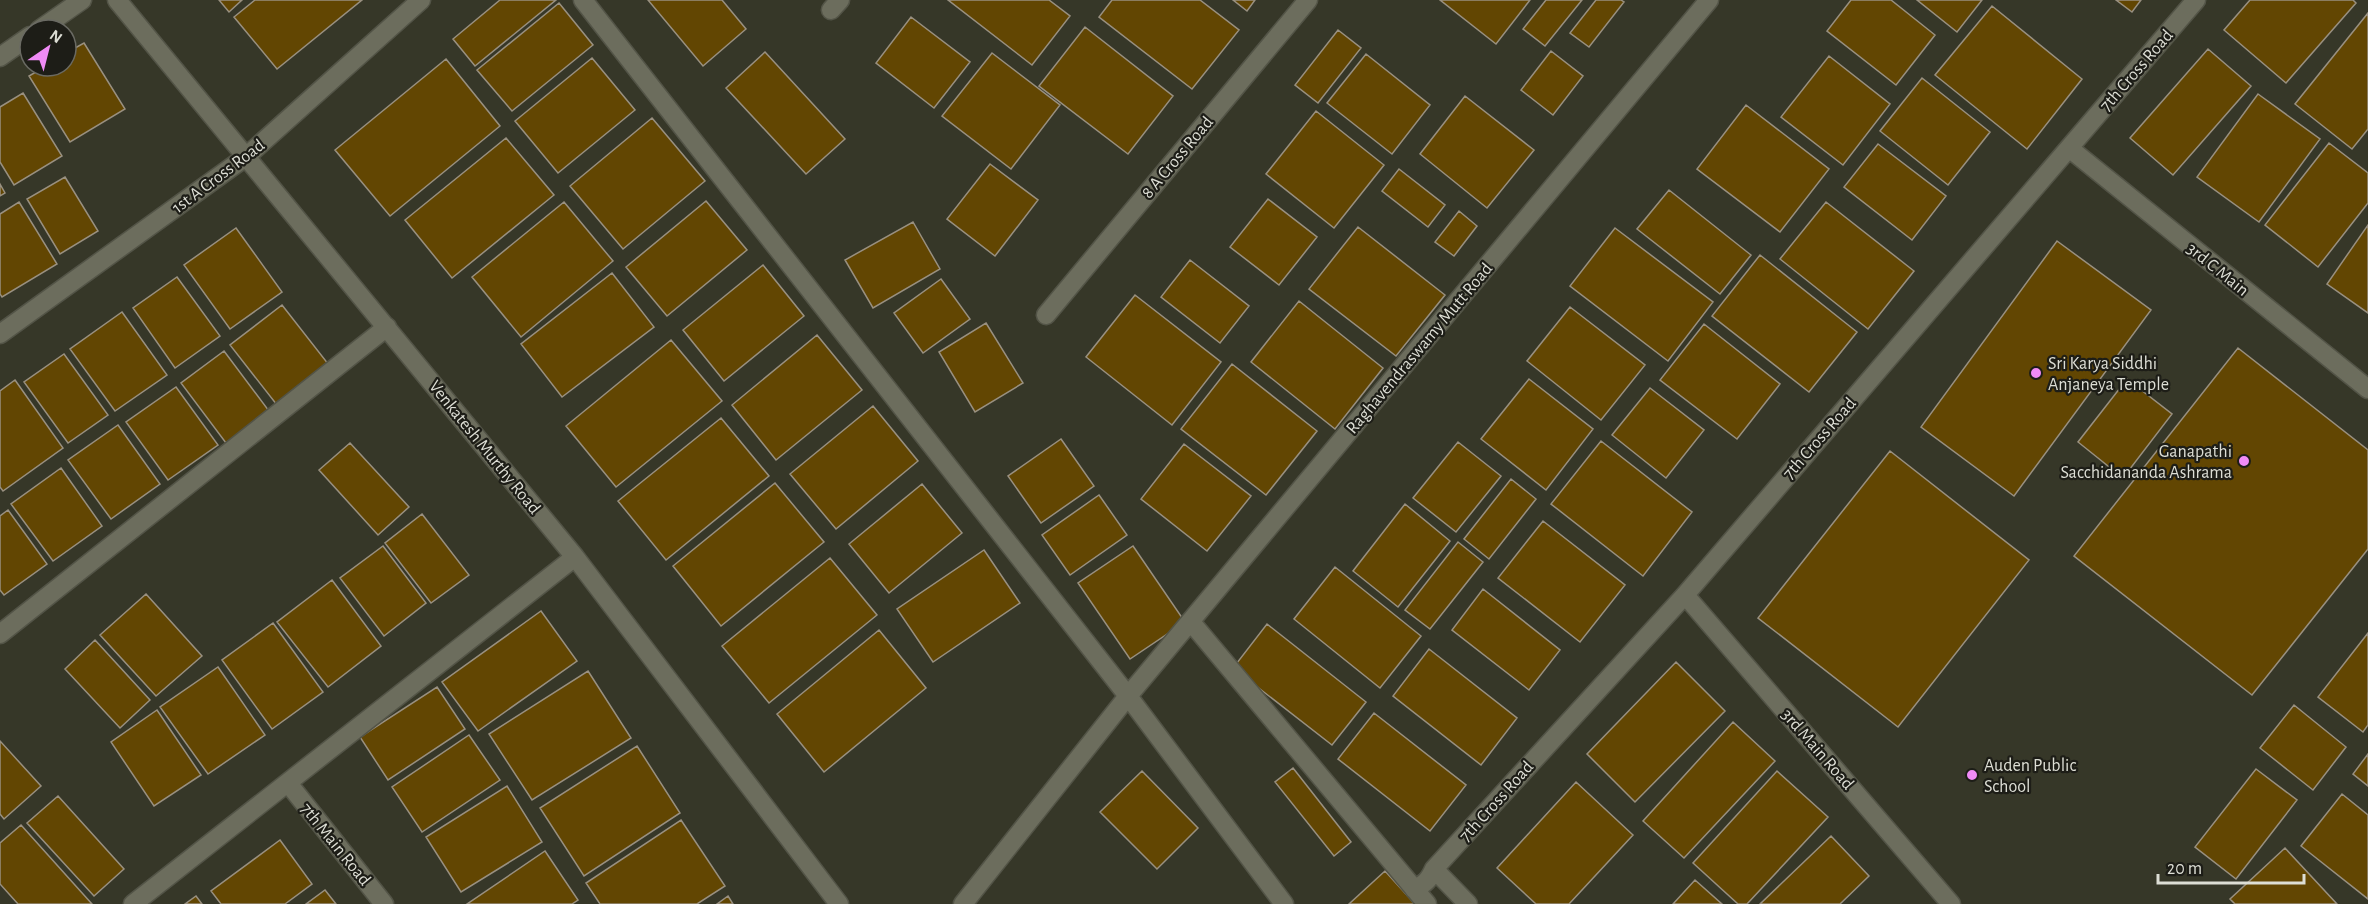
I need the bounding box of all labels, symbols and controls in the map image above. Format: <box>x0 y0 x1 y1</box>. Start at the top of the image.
north arrow <box>18 18 78 78</box>
text: N <box>47 27 65 46</box>
street label: 7th Cross Road <box>2097 27 2177 115</box>
street label: 8 A Cross Road <box>1139 113 1217 202</box>
street label: 1st A Cross Road <box>169 136 268 217</box>
street label: 3rd C Main <box>2183 240 2252 300</box>
street label: Raghavendraswamy Mutt Road <box>1343 260 1496 438</box>
place label: Sri Karya Siddhi Anjaneya Temple <box>2048 355 2169 394</box>
marker: Sri Karya Siddhi Anjaneya Temple <box>2029 366 2043 380</box>
street label: Venkatesh Murthy Road <box>425 378 543 518</box>
street label: 7th Cross Road <box>1780 395 1860 483</box>
place label: Ganapathi Sacchidananda Ashrama <box>2060 443 2232 482</box>
marker: Ganapathi Sacchidananda Ashrama <box>2237 454 2251 468</box>
street label: 3rd Main Road <box>1778 706 1857 793</box>
place label: Auden Public School <box>1984 757 2076 796</box>
street label: 7th Cross Road <box>1456 758 1537 845</box>
marker: Auden Public School <box>1965 768 1979 782</box>
street label: 7th Main Road <box>297 800 374 889</box>
scale bar <box>2158 847 2304 885</box>
text: 20 m <box>2167 860 2202 878</box>

